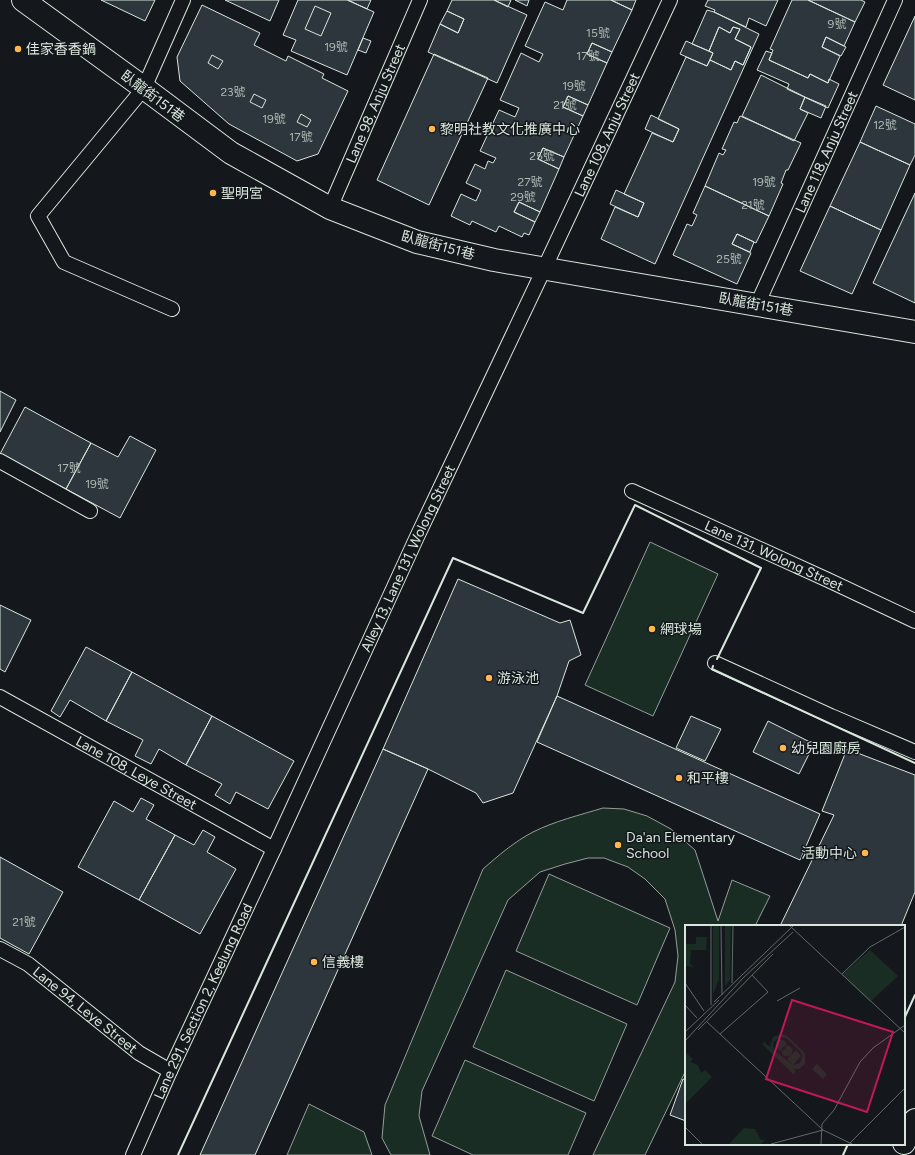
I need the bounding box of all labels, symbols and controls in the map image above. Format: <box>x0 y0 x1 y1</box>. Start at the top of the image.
house number: 9號 <box>828 17 846 31</box>
house number: 15號 <box>586 26 610 40</box>
house number: 19號 <box>324 40 348 54</box>
place label: 佳家香香鍋 <box>26 41 96 58</box>
street label: Lane 98, Anju Street <box>342 41 409 166</box>
marker: 佳家香香鍋 <box>13 44 23 54</box>
house number: 17號 <box>576 49 600 63</box>
street label: 臥龍街151巷 <box>117 67 188 126</box>
street label: Lane 108, Anju Street <box>571 70 644 200</box>
house number: 19號 <box>562 79 586 93</box>
house number: 23號 <box>220 85 246 99</box>
street label: Lane 118, Anju Street <box>792 89 862 216</box>
house number: 21號 <box>553 98 577 112</box>
house number: 19號 <box>262 112 286 126</box>
house number: 12號 <box>873 118 897 132</box>
place label: 黎明社教文化推廣中心 <box>440 121 580 138</box>
marker: 黎明社教文化推廣中心 <box>427 124 437 134</box>
house number: 17號 <box>289 130 313 144</box>
house number: 25號 <box>529 149 555 163</box>
house number: 27號 <box>517 175 543 189</box>
house number: 19號 <box>752 175 776 189</box>
place label: 聖明宮 <box>221 185 263 202</box>
marker: 聖明宮 <box>208 188 218 198</box>
house number: 29號 <box>510 190 536 204</box>
house number: 21號 <box>741 198 765 212</box>
street label: 臥龍街151巷 <box>399 227 477 263</box>
house number: 25號 <box>716 252 742 266</box>
street label: 臥龍街151巷 <box>717 290 795 319</box>
house number: 17號 <box>57 461 81 475</box>
street label: Alley 13, Lane 131, Wolong Street <box>357 462 459 655</box>
house number: 19號 <box>85 477 109 491</box>
street label: Lane 131, Wolong Street <box>702 517 846 595</box>
place label: 網球場 <box>660 621 702 638</box>
marker: 網球場 <box>647 624 657 634</box>
place label: 游泳池 <box>497 670 539 687</box>
marker: 游泳池 <box>484 673 494 683</box>
street label: Lane 108, Leye Street <box>73 733 200 813</box>
place label: 幼兒園廚房 <box>791 740 861 757</box>
marker: 幼兒園廚房 <box>778 743 788 753</box>
place label: 和平樓 <box>687 770 729 787</box>
marker: 和平樓 <box>674 773 684 783</box>
place label: Da'an Elementary School <box>626 829 735 862</box>
marker: Da'an Elementary School <box>613 840 623 850</box>
place label: 活動中心 <box>801 845 857 862</box>
marker: 活動中心 <box>860 848 870 858</box>
street label: Lane 291, Section 2, Keelung Road <box>151 901 256 1102</box>
house number: 21號 <box>12 915 36 929</box>
inset map <box>685 925 905 1145</box>
place label: 信義樓 <box>322 954 364 971</box>
marker: 信義樓 <box>309 957 319 967</box>
street label: Lane 94, Leye Street <box>29 963 140 1057</box>

